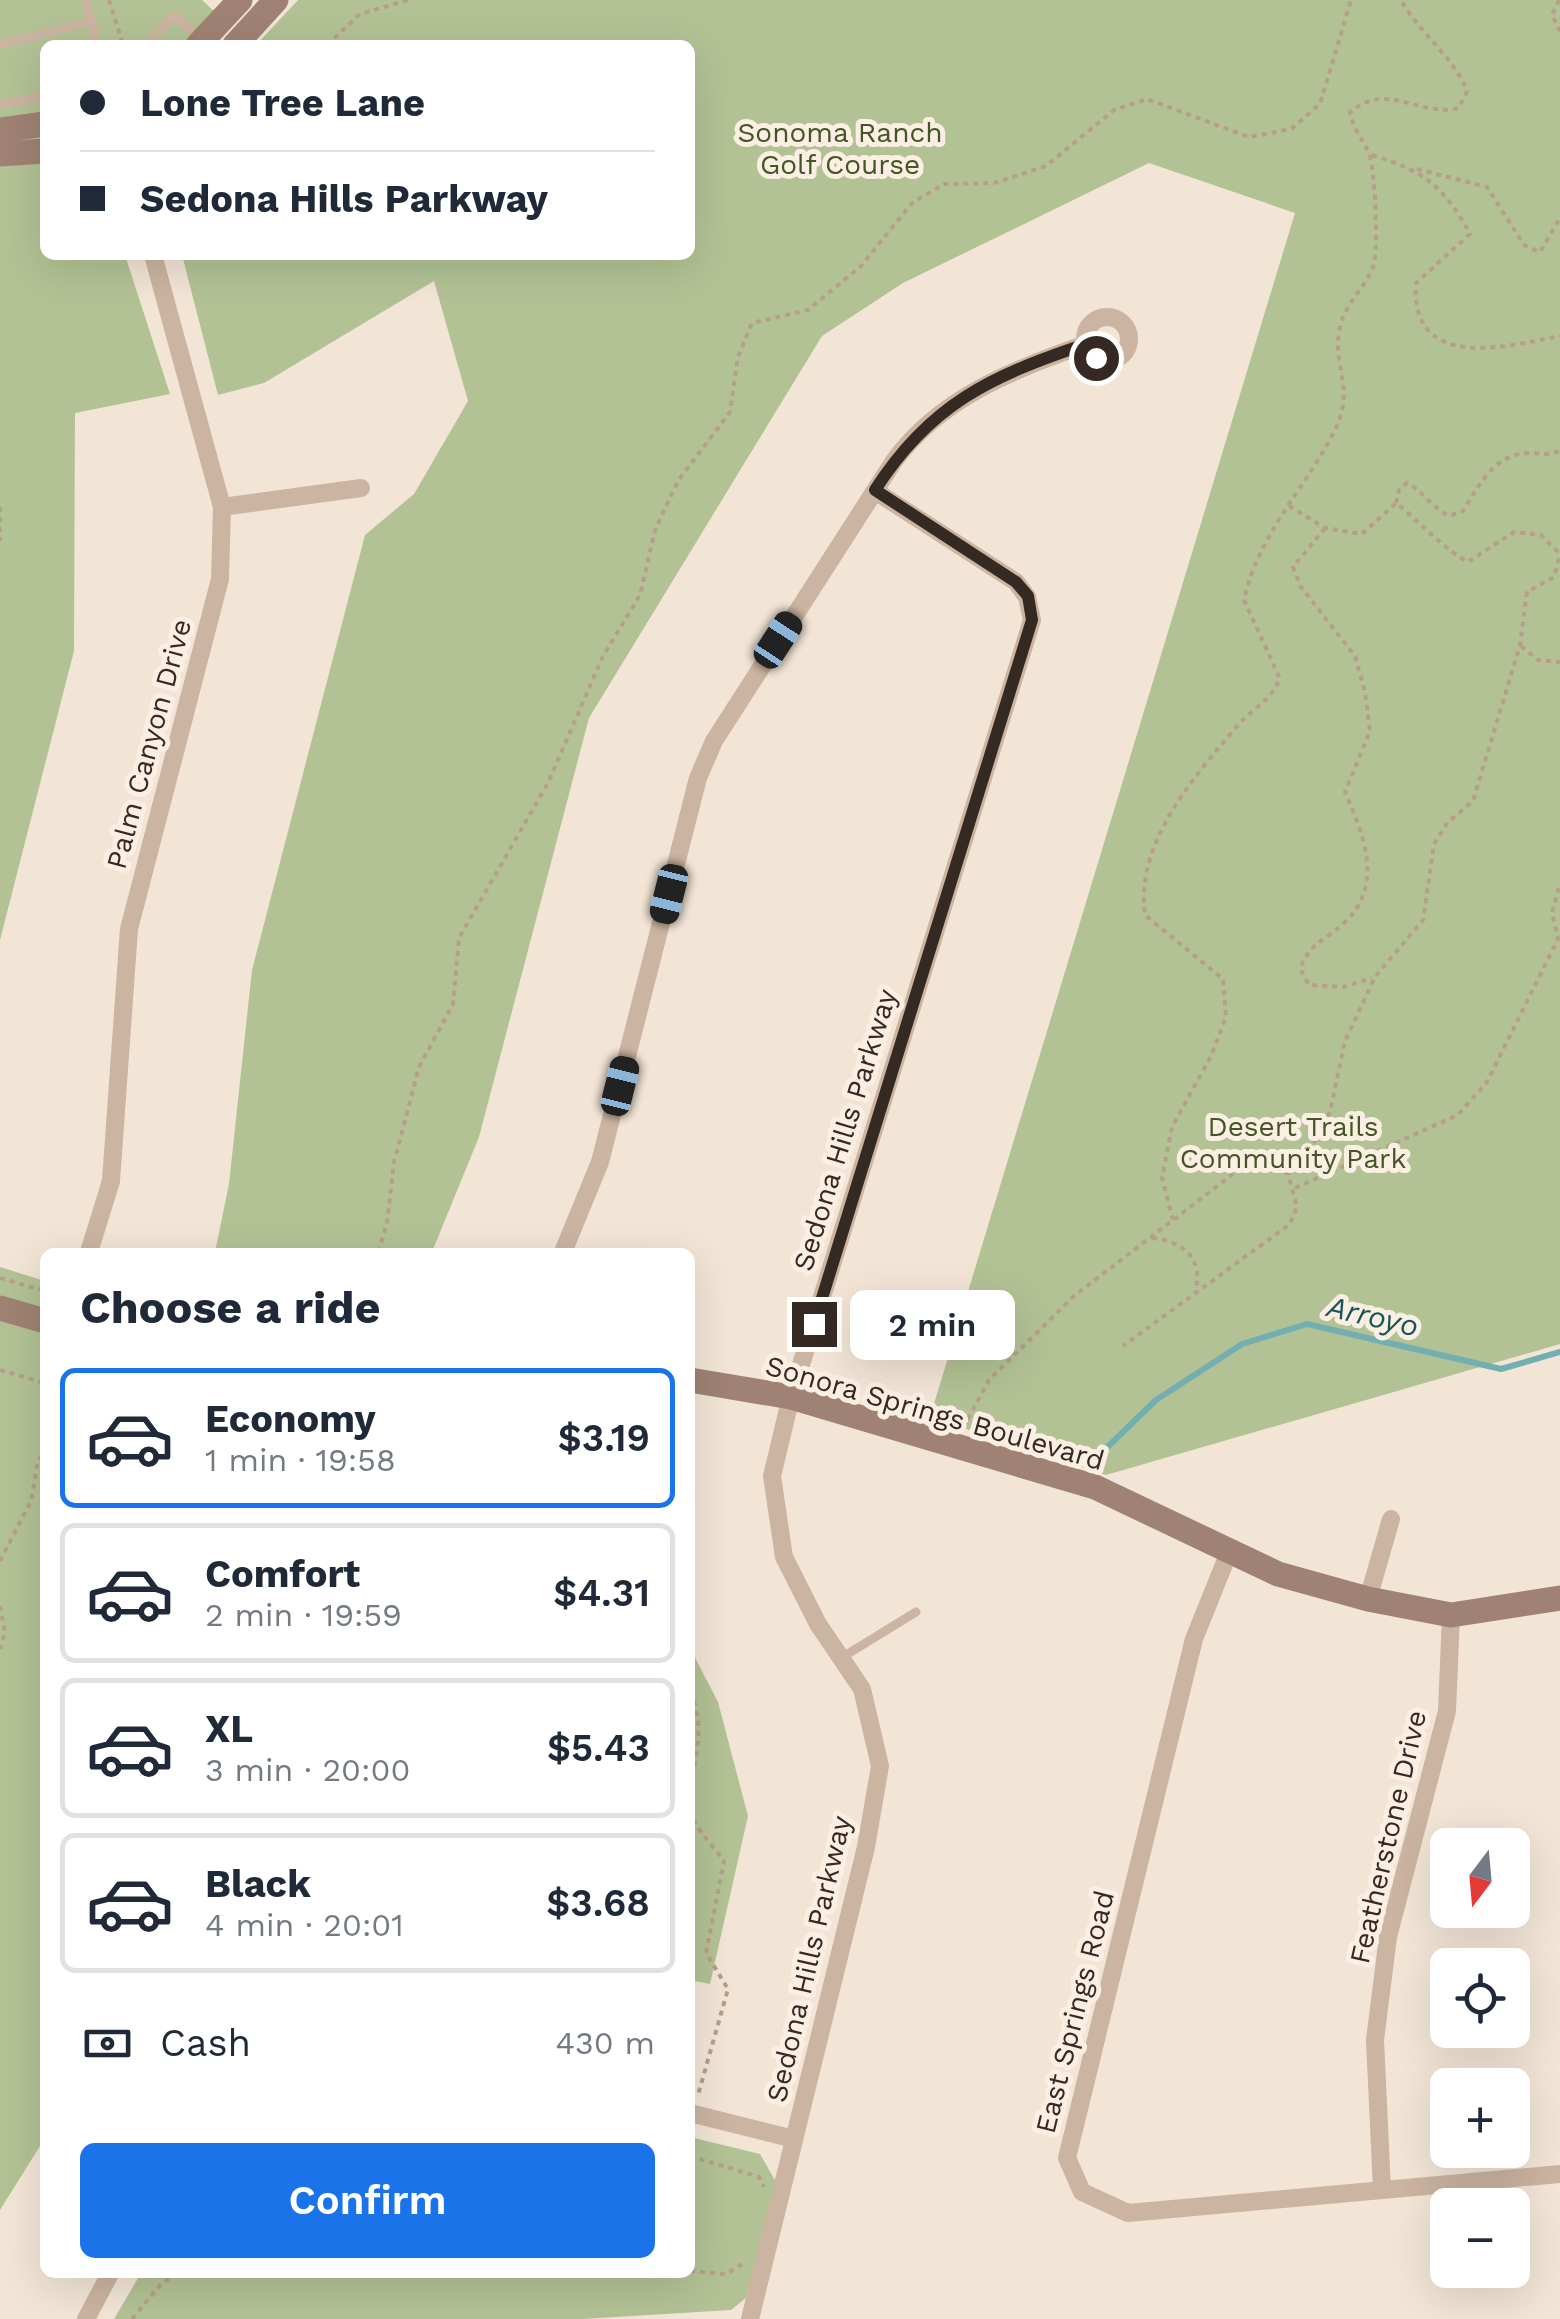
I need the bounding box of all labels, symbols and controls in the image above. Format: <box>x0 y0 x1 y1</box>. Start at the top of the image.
text: Lone Tree Lane <box>140 81 425 125</box>
park label: Sonoma Ranch Golf Course <box>737 116 943 181</box>
text: Sedona Hills Parkway <box>140 177 548 221</box>
route start <box>1074 336 1119 381</box>
car <box>749 607 807 673</box>
street label: Palm Canyon Drive <box>100 615 198 873</box>
car <box>647 861 691 927</box>
street label: Sedona Hills Parkway <box>786 985 904 1275</box>
car <box>598 1053 642 1119</box>
park label: Desert Trails Community Park <box>1180 1110 1406 1175</box>
text: Choose a ride <box>80 1281 380 1334</box>
water label: Arroyo <box>1322 1288 1422 1343</box>
callout: 2 min <box>849 1289 1014 1359</box>
route end <box>792 1302 837 1347</box>
text: 2 min <box>889 1306 976 1344</box>
street label: Sonora Springs Boulevard <box>762 1349 1108 1477</box>
icon: car <box>85 1393 175 1483</box>
text: Economy <box>205 1397 376 1441</box>
text: $3.19 <box>558 1416 650 1460</box>
text: 1 min · 19:58 <box>205 1441 396 1479</box>
icon: car <box>85 1548 175 1638</box>
text: Comfort <box>205 1552 360 1596</box>
text: $4.31 <box>553 1571 650 1615</box>
text: 2 min · 19:59 <box>205 1596 402 1634</box>
icon: car <box>85 1703 175 1793</box>
text: XL <box>205 1707 253 1751</box>
street label: Featherstone Drive <box>1343 1707 1433 1967</box>
text: $5.43 <box>547 1726 650 1770</box>
text: 3 min · 20:00 <box>205 1751 410 1789</box>
street label: Sedona Hills Parkway <box>760 1812 858 2105</box>
north arrow <box>1430 1828 1530 1928</box>
map controls <box>1430 1828 1530 2288</box>
icon: car <box>85 1858 175 1948</box>
text: Black <box>205 1862 311 1906</box>
text: $3.68 <box>546 1881 650 1925</box>
street label: East Springs Road <box>1029 1887 1121 2137</box>
text: 4 min · 20:01 <box>205 1906 404 1944</box>
button: locate <box>1430 1948 1530 2048</box>
icon: cash <box>80 2016 135 2071</box>
text: Cash <box>160 2021 251 2065</box>
text: 430 m <box>555 2024 655 2062</box>
button: + <box>1430 2068 1530 2168</box>
button: Confirm <box>80 2143 655 2258</box>
button: − <box>1430 2188 1530 2288</box>

